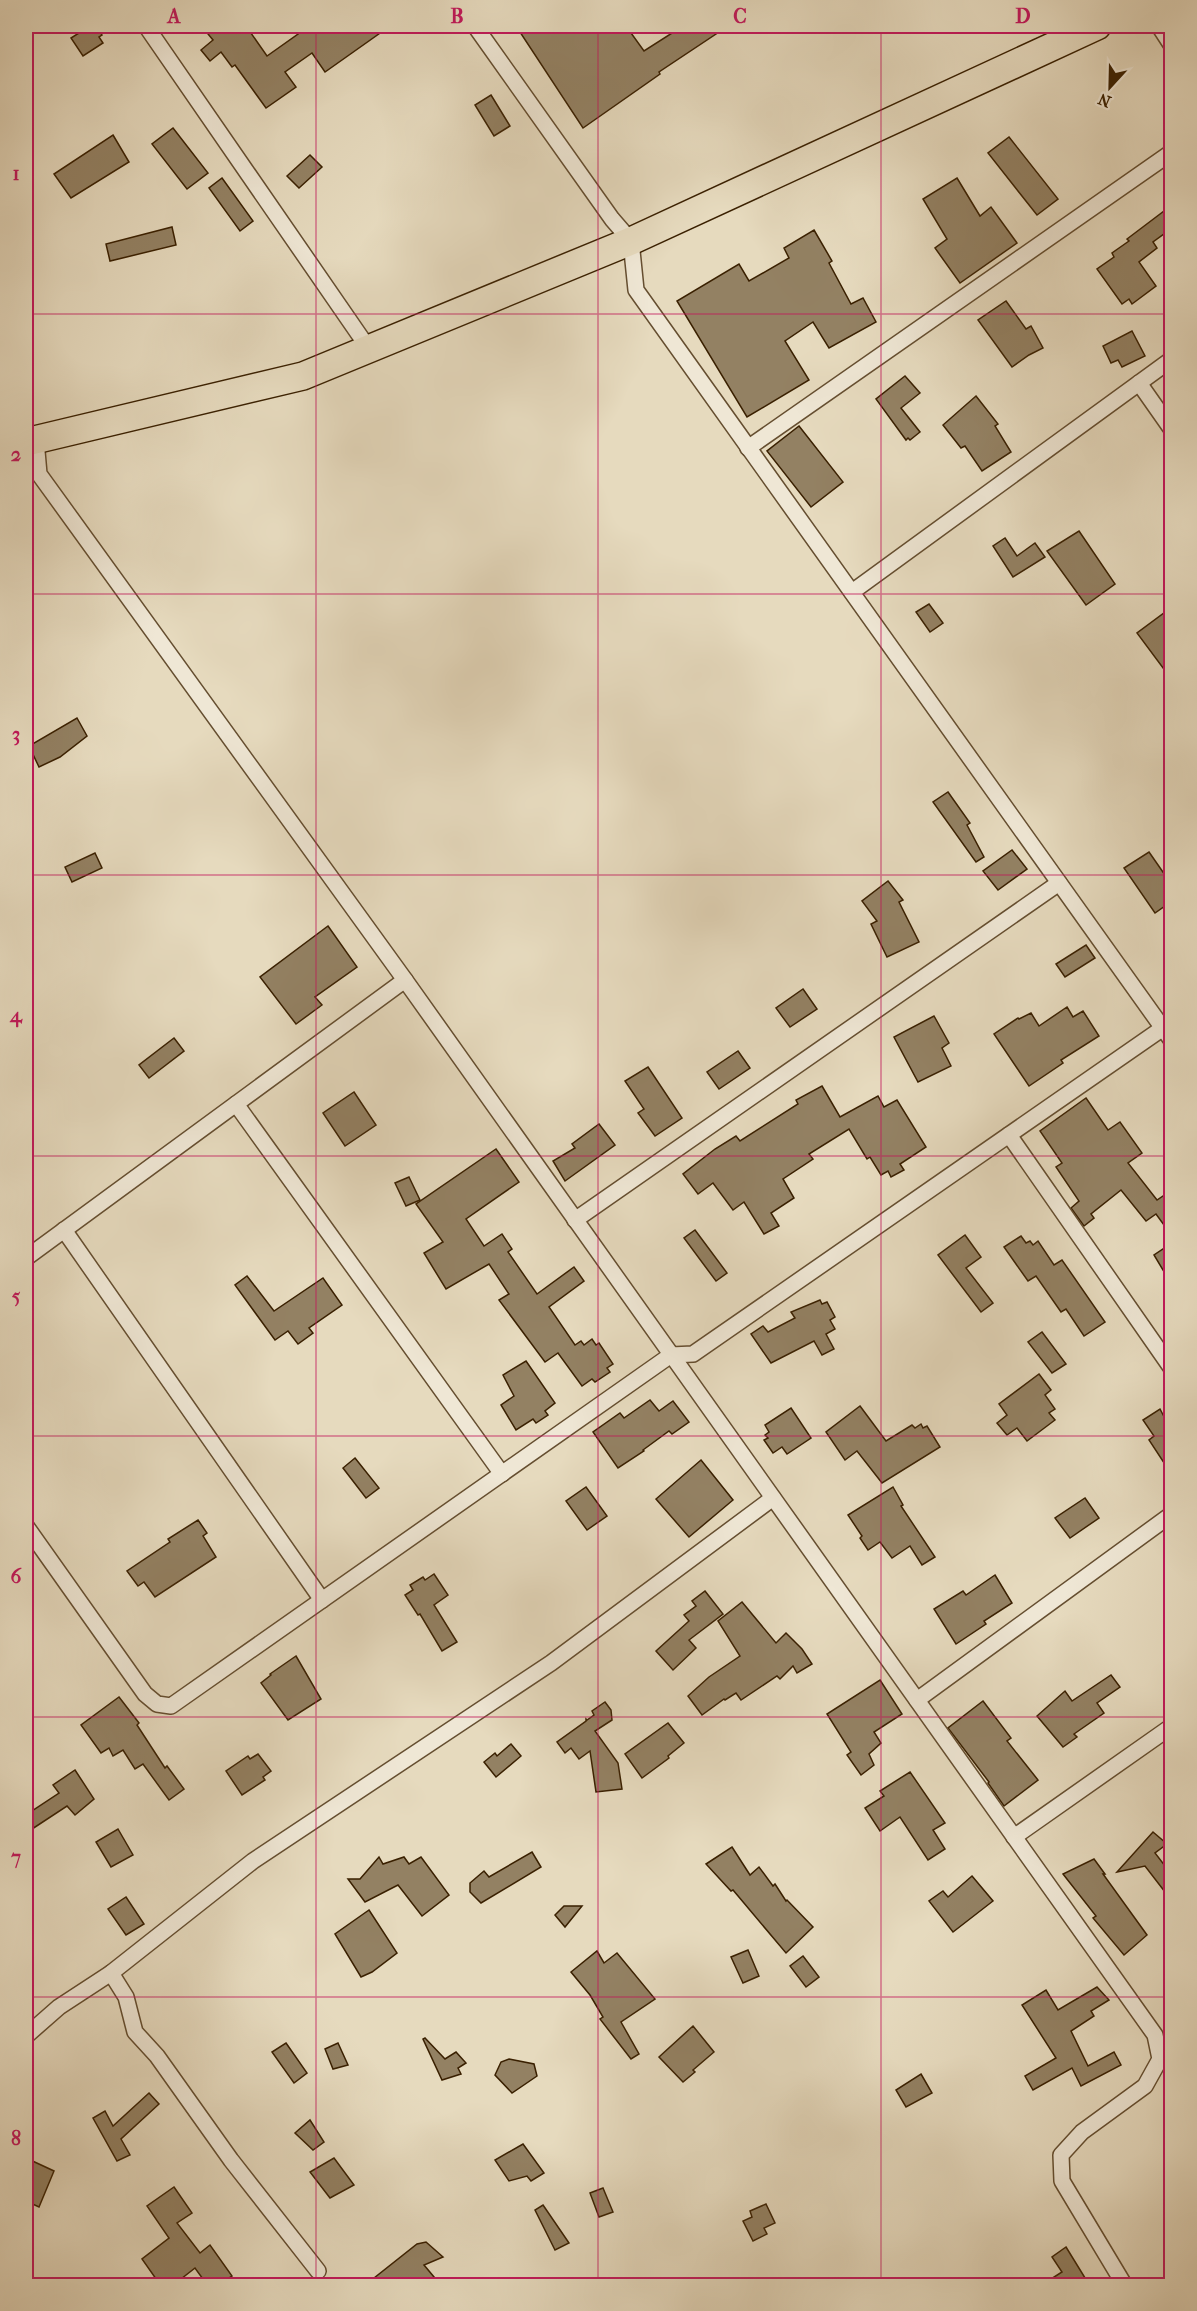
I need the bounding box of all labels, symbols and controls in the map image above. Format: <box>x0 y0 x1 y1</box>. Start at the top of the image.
text: A <box>166 5 182 28</box>
text: B <box>450 5 464 28</box>
text: C <box>733 5 747 28</box>
text: D <box>1015 5 1031 28</box>
north arrow <box>1080 57 1140 117</box>
text: N <box>1095 89 1114 112</box>
text: 1 <box>12 162 20 185</box>
text: 2 <box>11 443 21 466</box>
text: 3 <box>12 723 20 746</box>
text: 4 <box>9 1004 23 1028</box>
text: 5 <box>12 1285 21 1308</box>
text: 6 <box>11 1565 23 1588</box>
text: 7 <box>10 1846 21 1869</box>
text: 8 <box>11 2127 21 2150</box>

